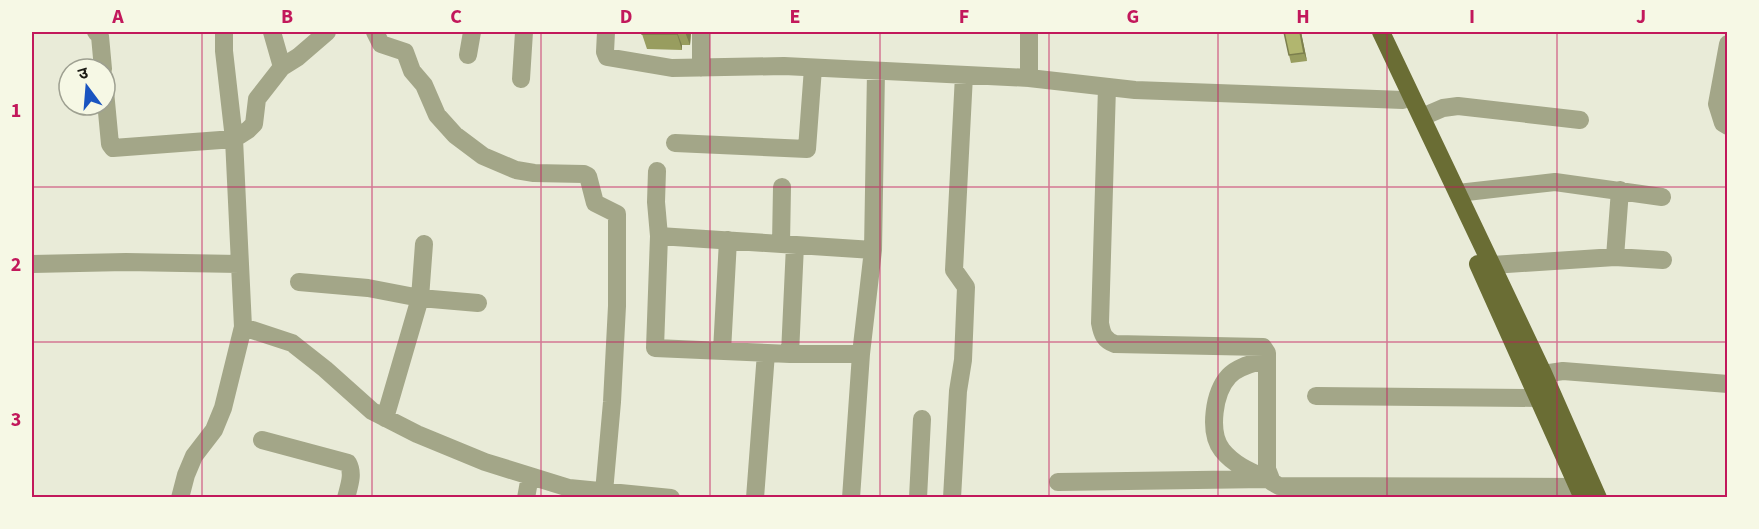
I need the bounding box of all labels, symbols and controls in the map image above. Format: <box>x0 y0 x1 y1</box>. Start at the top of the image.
text: A <box>111 3 124 31</box>
text: B <box>281 3 293 31</box>
text: C <box>450 3 462 31</box>
text: D <box>620 3 632 31</box>
text: E <box>790 3 800 31</box>
text: F <box>959 3 969 31</box>
text: G <box>1127 3 1139 31</box>
text: H <box>1296 3 1310 31</box>
text: I <box>1469 3 1475 31</box>
text: J <box>1636 3 1646 31</box>
north arrow <box>57 57 117 117</box>
text: उ <box>76 62 91 85</box>
text: 1 <box>11 97 21 125</box>
text: 2 <box>11 251 21 279</box>
text: 3 <box>11 406 21 434</box>

